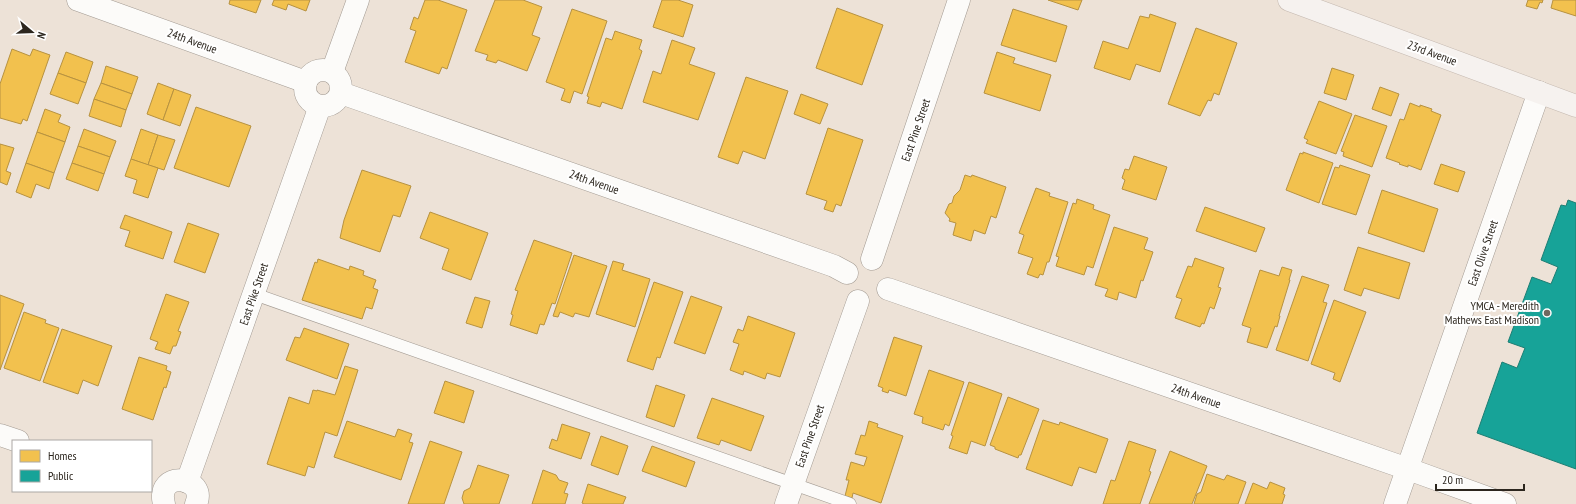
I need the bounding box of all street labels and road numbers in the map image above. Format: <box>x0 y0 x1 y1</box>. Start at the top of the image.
street label: 24th Avenue <box>165 25 219 56</box>
street label: 23rd Avenue <box>1405 37 1459 68</box>
street label: East Pine Street <box>898 96 934 163</box>
street label: 24th Avenue <box>567 166 621 197</box>
street label: East Olive Street <box>1464 217 1501 288</box>
street label: East Pike Street <box>236 260 271 327</box>
street label: 24th Avenue <box>1169 380 1223 411</box>
street label: East Pine Street <box>792 402 828 469</box>

